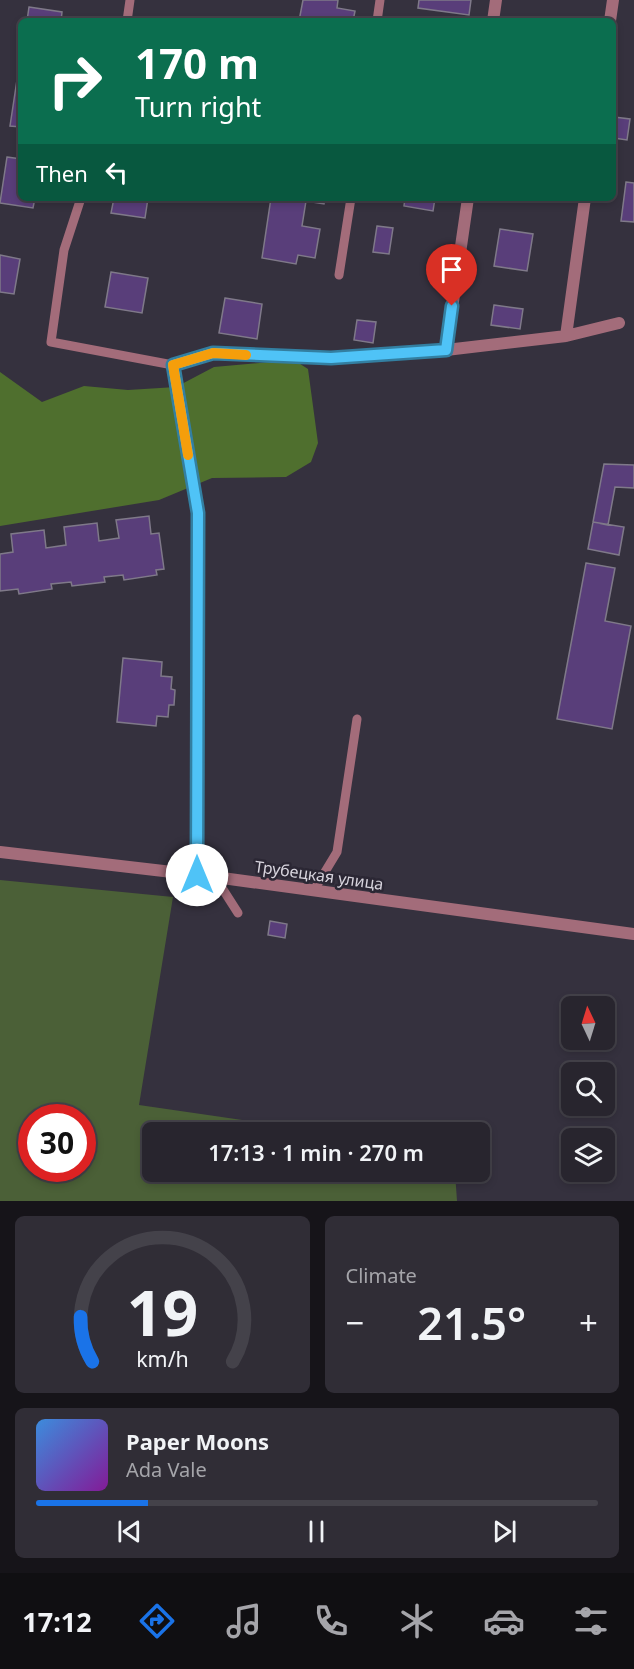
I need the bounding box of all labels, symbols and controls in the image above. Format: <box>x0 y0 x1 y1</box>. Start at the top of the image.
text: 170 m <box>135 34 259 91</box>
icon: right <box>36 42 114 120</box>
text: Turn right <box>135 88 261 125</box>
icon: left <box>100 156 133 189</box>
text: Then <box>36 158 88 188</box>
pin <box>426 244 477 306</box>
icon: arrive <box>435 253 468 286</box>
position arrow <box>165 843 229 907</box>
street label: Трубецкая улица <box>253 855 385 895</box>
north arrow <box>561 996 615 1050</box>
map controls <box>561 996 615 1182</box>
button: search <box>561 1062 615 1116</box>
speed limit sign: 30 <box>18 1104 96 1182</box>
button: layers <box>561 1128 615 1182</box>
text: 17:13 · 1 min · 270 m <box>208 1137 424 1167</box>
text: Climate <box>346 1262 417 1289</box>
text: 19 <box>127 1269 198 1354</box>
text: 21.5° <box>417 1292 526 1353</box>
text: − <box>346 1300 364 1345</box>
text: + <box>579 1300 598 1345</box>
text: km/h <box>136 1344 189 1373</box>
text: Paper Moons <box>126 1426 269 1456</box>
text: Ada Vale <box>126 1456 207 1483</box>
icon: previous <box>113 1515 146 1548</box>
icon: pause <box>300 1515 333 1548</box>
icon: next <box>488 1515 521 1548</box>
icon: directions <box>136 1600 178 1642</box>
icon: music <box>223 1600 265 1642</box>
icon: phone <box>310 1600 352 1642</box>
icon: climate <box>396 1600 438 1642</box>
icon: car <box>483 1600 525 1642</box>
icon: filters <box>570 1600 612 1642</box>
text: 17:12 <box>22 1603 92 1640</box>

